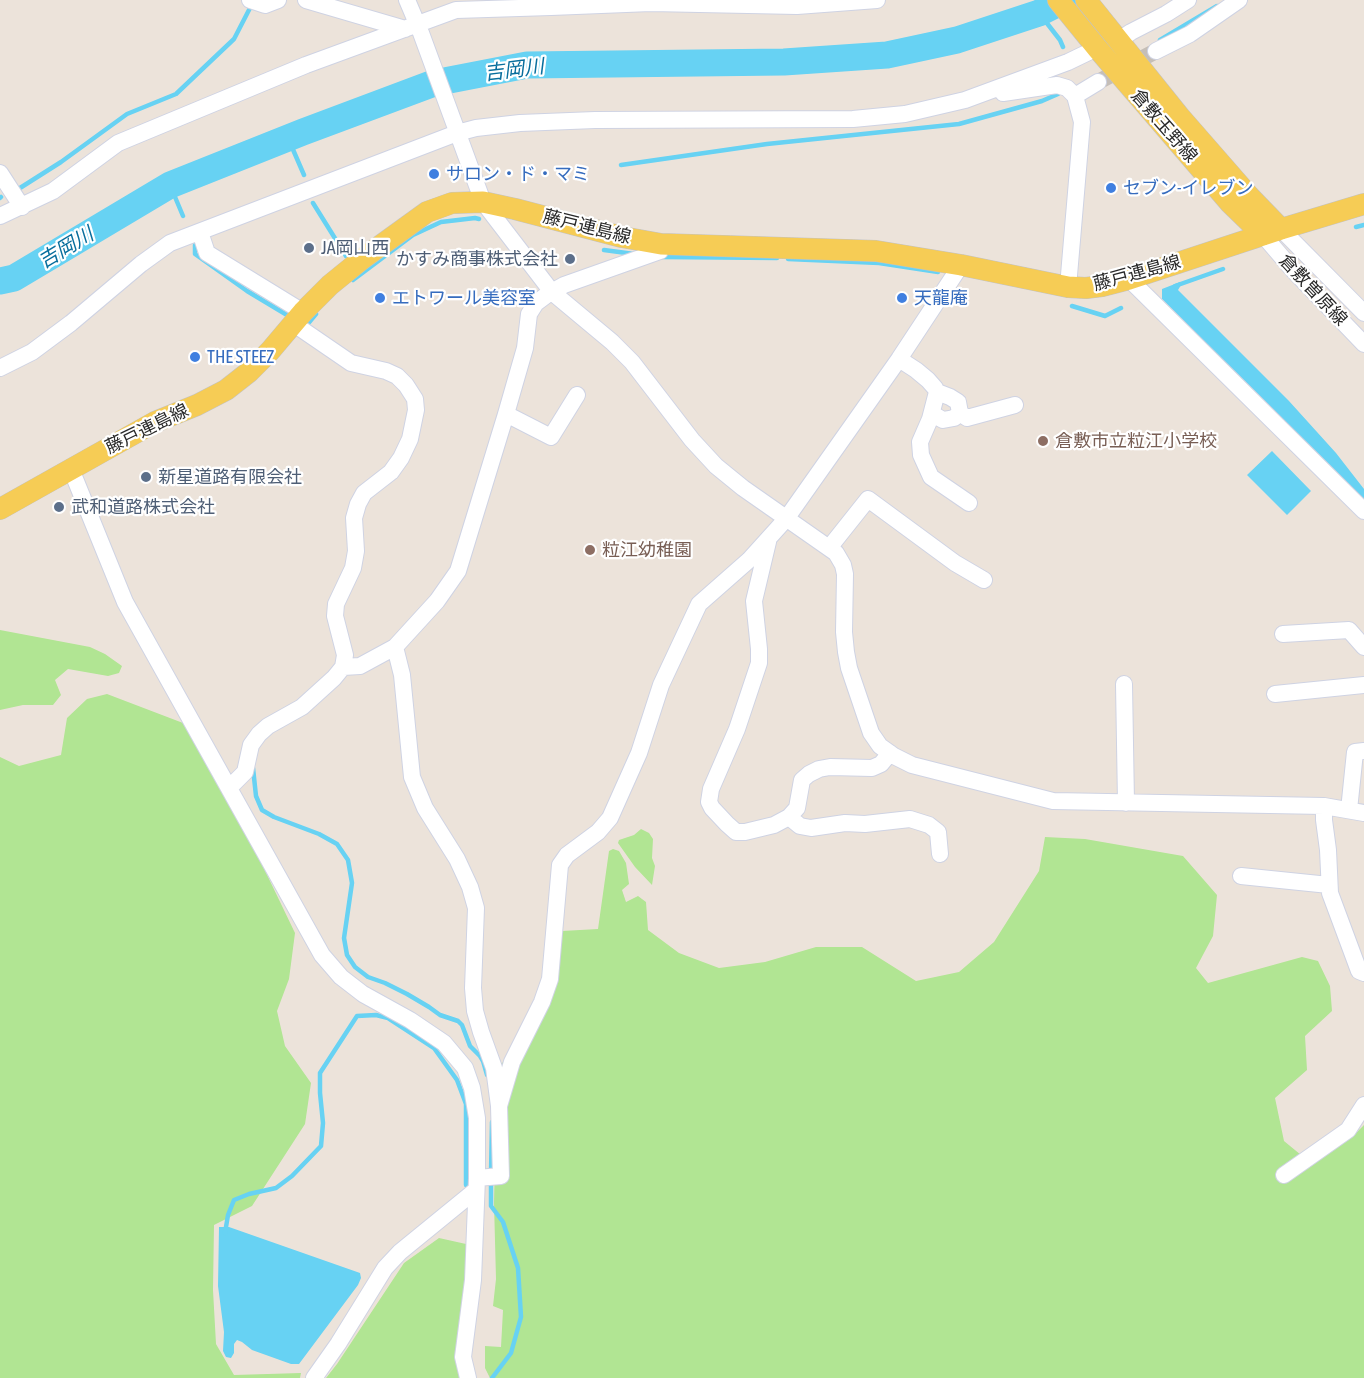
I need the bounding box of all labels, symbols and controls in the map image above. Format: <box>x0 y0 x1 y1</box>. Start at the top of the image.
water label: 吉岡川 <box>483 54 545 86</box>
street label: 倉敷玉野線 <box>1126 85 1202 167</box>
place label: サロン・ド・マミ <box>446 163 590 185</box>
marker: サロン・ド・マミ <box>427 167 441 181</box>
place label: セブン-イレブン <box>1123 177 1253 199</box>
marker: セブン-イレブン <box>1104 181 1118 195</box>
street label: 藤戸連島線 <box>541 206 633 248</box>
water label: 吉岡川 <box>34 222 98 274</box>
place label: JA岡山西 <box>321 237 390 259</box>
marker: JA岡山西 <box>302 241 316 255</box>
place label: かすみ商事株式会社 <box>396 248 558 270</box>
street label: 倉敷曽原線 <box>1274 250 1352 330</box>
street label: 藤戸連島線 <box>1091 251 1183 295</box>
marker: かすみ商事株式会社 <box>563 252 577 266</box>
place label: エトワール美容室 <box>392 287 536 309</box>
place label: 天龍庵 <box>914 287 968 309</box>
marker: エトワール美容室 <box>373 291 387 305</box>
marker: 天龍庵 <box>895 291 909 305</box>
place label: THE STEEZ <box>207 346 274 368</box>
marker: THE STEEZ <box>188 350 202 364</box>
street label: 藤戸連島線 <box>102 400 192 458</box>
place label: 倉敷市立粒江小学校 <box>1055 430 1217 452</box>
marker: 倉敷市立粒江小学校 <box>1036 434 1050 448</box>
place label: 新星道路有限会社 <box>158 466 302 488</box>
marker: 新星道路有限会社 <box>139 470 153 484</box>
place label: 武和道路株式会社 <box>71 496 215 518</box>
marker: 武和道路株式会社 <box>52 500 66 514</box>
place label: 粒江幼稚園 <box>602 539 692 561</box>
marker: 粒江幼稚園 <box>583 543 597 557</box>

